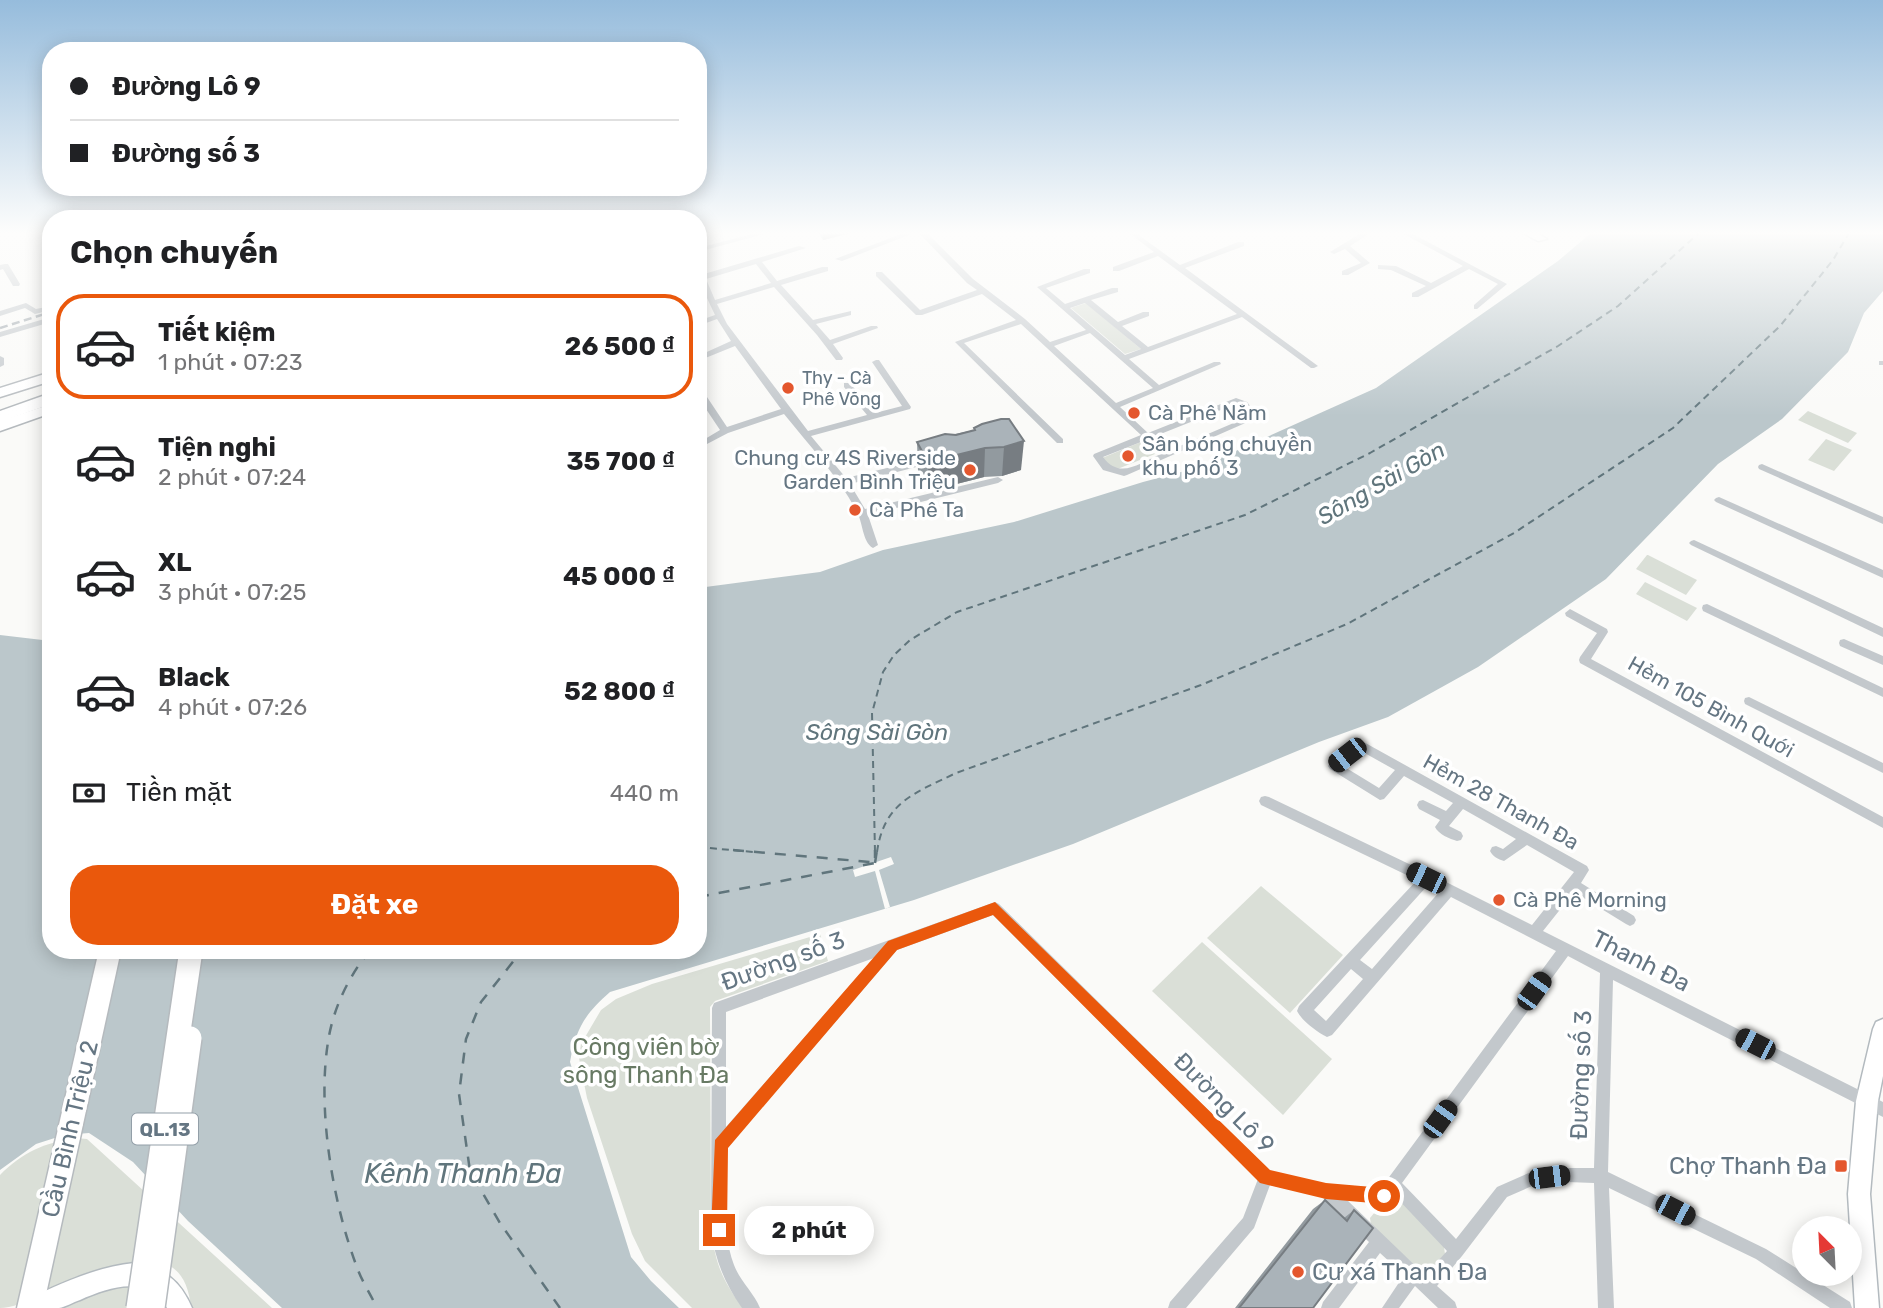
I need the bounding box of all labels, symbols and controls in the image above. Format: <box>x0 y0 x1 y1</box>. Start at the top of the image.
text: Đường Lô 9 <box>112 71 261 102</box>
text: Đường số 3 <box>112 138 260 169</box>
text: Chọn chuyến <box>70 233 278 271</box>
icon: car <box>74 315 137 378</box>
text: Tiết kiệm <box>158 317 276 348</box>
text: 26 500 ₫ <box>565 331 675 362</box>
text: 1 phút · 07:23 <box>158 348 303 376</box>
place label: Thy - Cà Phê Võng <box>802 367 881 410</box>
marker: Thy - Cà Phê Võng <box>780 380 796 396</box>
place label: Cà Phê Năm <box>1148 400 1267 425</box>
marker: Cà Phê Năm <box>1126 405 1142 421</box>
icon: car <box>74 430 137 493</box>
place label: Sân bóng chuyền khu phố 3 <box>1142 431 1312 480</box>
text: Tiện nghi <box>158 432 276 463</box>
water label: Sông Sài Gòn <box>1312 435 1450 531</box>
place label: Chung cư 4S Riverside Garden Bình Triệu <box>734 445 956 494</box>
text: 35 700 ₫ <box>566 446 675 477</box>
marker: Sân bóng chuyền khu phố 3 <box>1120 448 1136 464</box>
marker: Chung cư 4S Riverside Garden Bình Triệu <box>962 462 978 478</box>
text: 2 phút · 07:24 <box>158 463 306 491</box>
place label: Cà Phê Ta <box>869 497 964 522</box>
marker: Cà Phê Ta <box>847 502 863 518</box>
icon: car <box>74 545 137 608</box>
text: XL <box>158 547 191 578</box>
text: 45 000 ₫ <box>563 561 675 592</box>
text: 3 phút · 07:25 <box>158 578 306 606</box>
street label: Hẻm 105 Bình Quới <box>1624 651 1799 763</box>
icon: car <box>74 660 137 723</box>
text: Black <box>158 662 230 693</box>
text: 52 800 ₫ <box>564 676 675 707</box>
text: 4 phút · 07:26 <box>158 693 307 721</box>
water label: Sông Sài Gòn <box>806 718 948 746</box>
car <box>1324 734 1371 776</box>
street label: Hẻm 28 Thanh Đa <box>1419 748 1583 855</box>
icon: cash <box>70 774 108 812</box>
text: Tiền mặt <box>126 777 232 808</box>
text: 440 m <box>610 779 679 807</box>
car <box>1403 859 1450 897</box>
button: Đặt xe <box>70 865 679 945</box>
place label: Cà Phê Morning <box>1513 887 1667 912</box>
marker: Cà Phê Morning <box>1491 892 1507 908</box>
street label: Đường số 3 <box>717 924 849 996</box>
street label: Thanh Đa <box>1587 924 1695 998</box>
car <box>1514 968 1555 1014</box>
street label: Đường số 3 <box>1563 1010 1597 1140</box>
car <box>1732 1025 1779 1063</box>
park label: Công viên bờ sông Thanh Đa <box>563 1033 729 1089</box>
street label: Cầu Bình Triệu 2 <box>34 1037 104 1220</box>
street label: Đường Lô 9 <box>1168 1047 1280 1159</box>
car <box>1420 1096 1461 1142</box>
road number: QL.13 <box>132 1114 198 1144</box>
place label: Chợ Thanh Đa <box>1669 1152 1827 1180</box>
water label: Kênh Thanh Đa <box>364 1157 562 1190</box>
marker: Chợ Thanh Đa <box>1833 1158 1849 1174</box>
car <box>1527 1164 1572 1190</box>
route start <box>1368 1180 1400 1212</box>
car <box>1652 1191 1699 1229</box>
callout: 2 phút <box>744 1206 873 1254</box>
route end <box>703 1214 735 1246</box>
text: 2 phút <box>772 1216 846 1244</box>
north arrow <box>1792 1216 1862 1286</box>
map controls <box>1792 1216 1862 1286</box>
place label: Cư xá Thanh Đa <box>1312 1258 1488 1286</box>
marker: Cư xá Thanh Đa <box>1290 1264 1306 1280</box>

